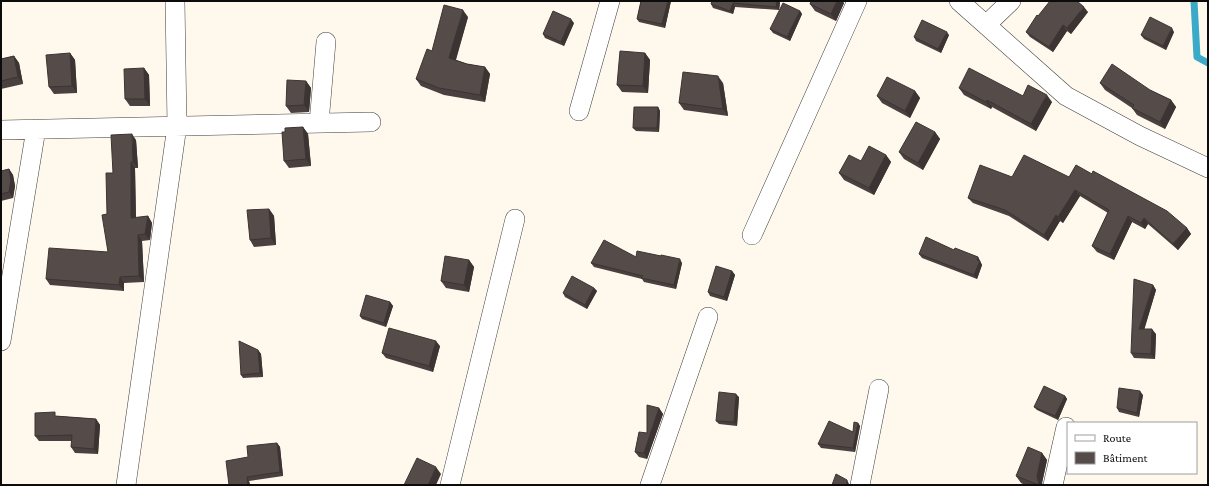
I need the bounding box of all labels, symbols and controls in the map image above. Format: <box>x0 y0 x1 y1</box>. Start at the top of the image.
legend <box>1067 422 1197 474</box>
text: Route <box>1103 431 1131 445</box>
text: Bâtiment <box>1103 451 1149 465</box>

